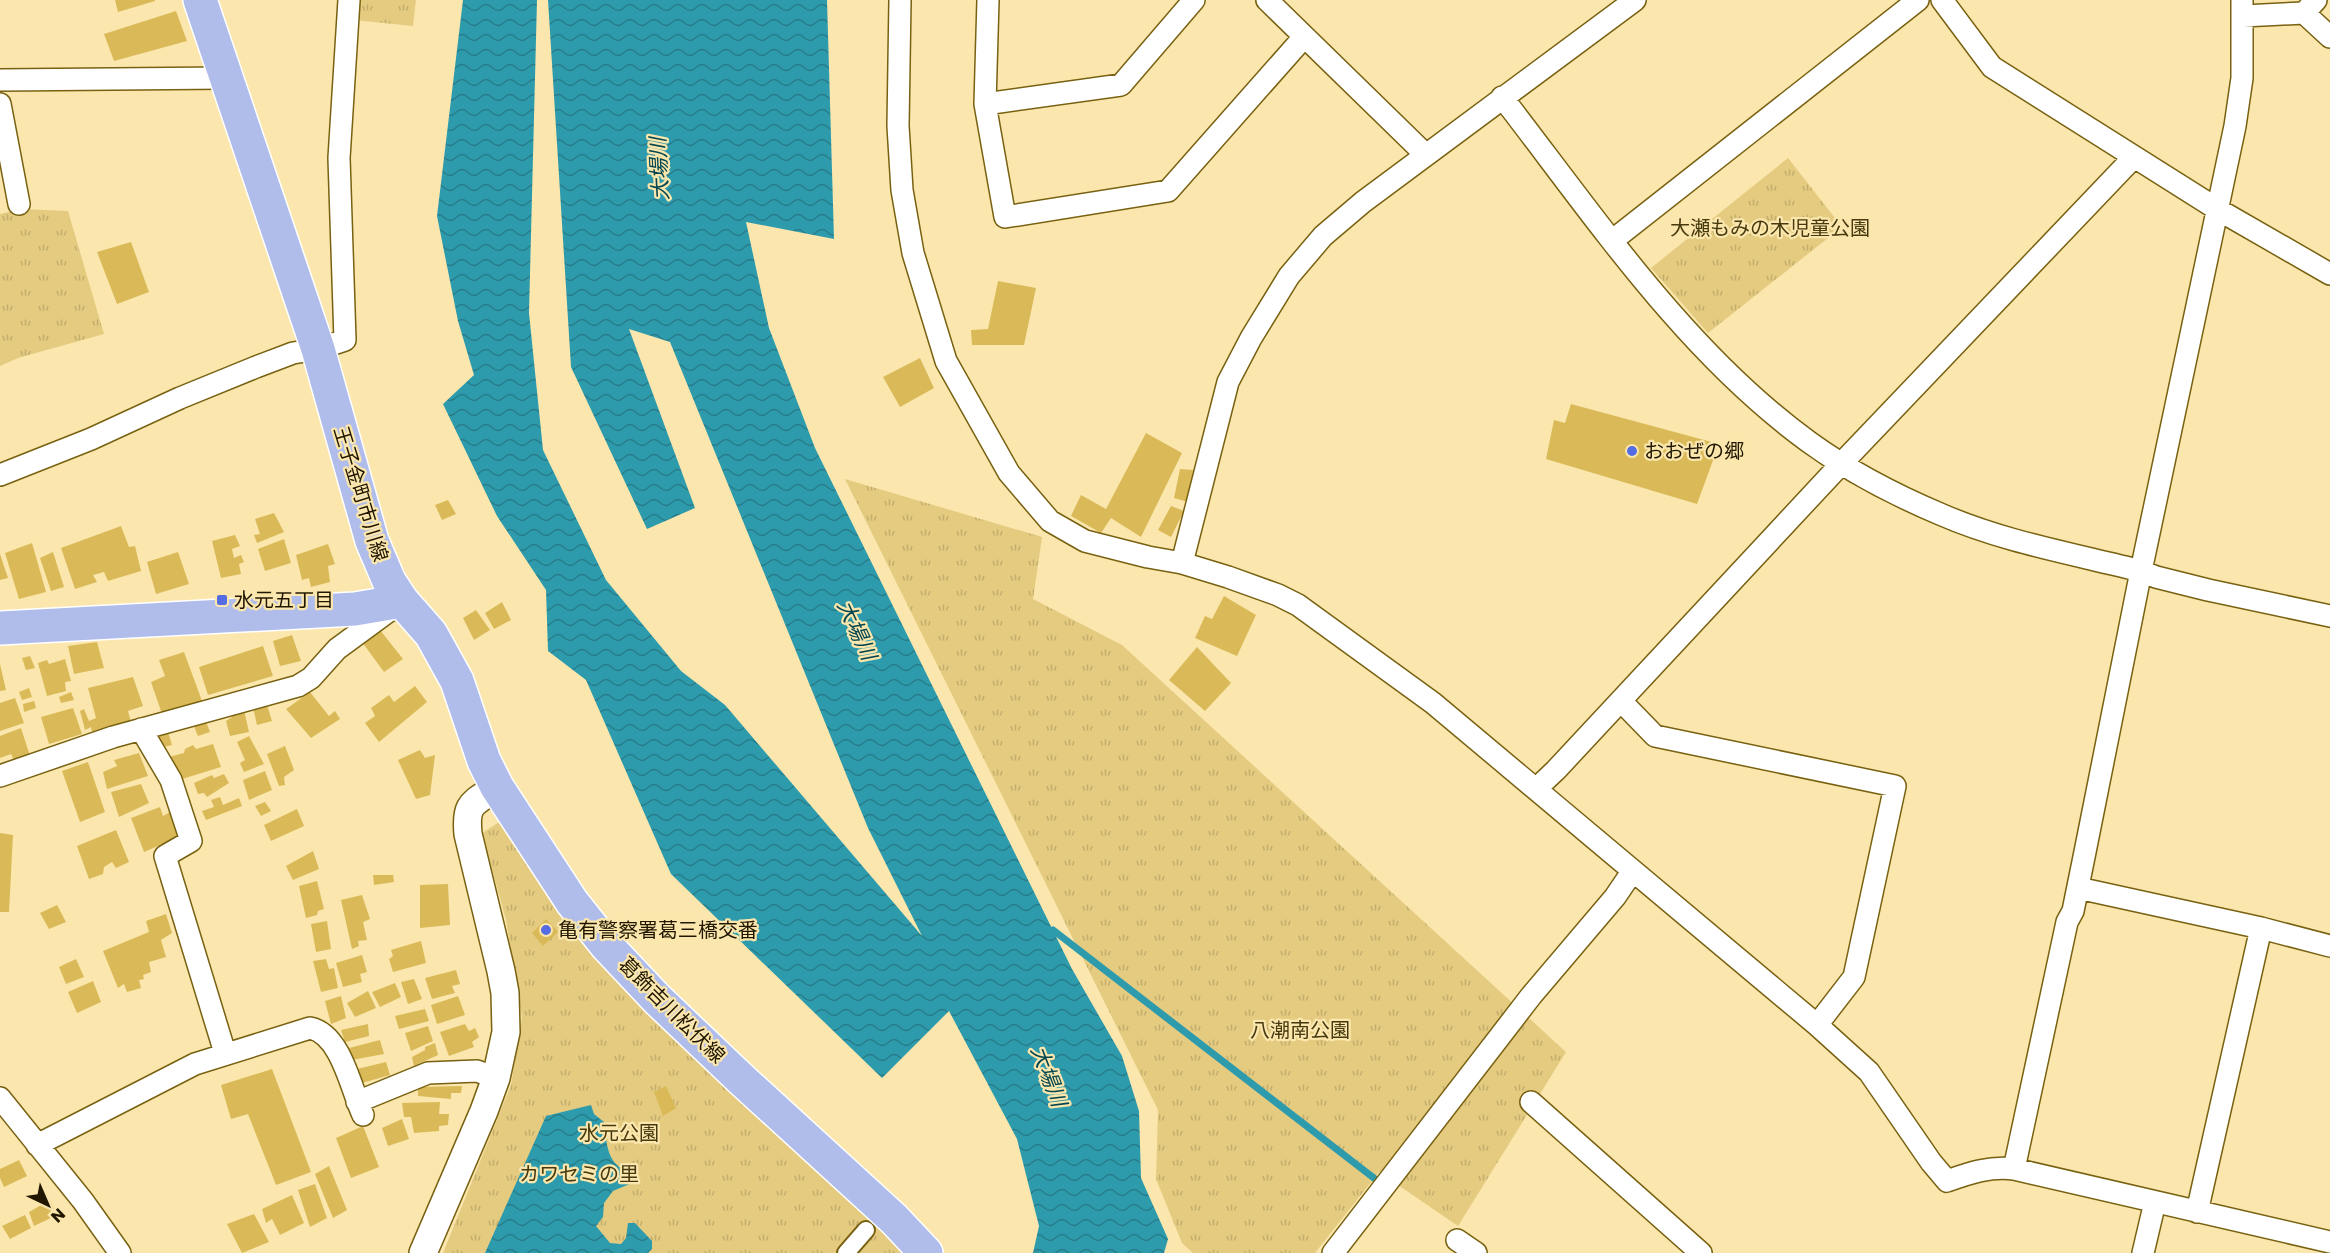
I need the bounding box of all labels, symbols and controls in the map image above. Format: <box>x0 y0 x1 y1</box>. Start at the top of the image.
water label: 大場川 <box>643 135 675 201</box>
park label: 大瀬もみの木児童公園 <box>1670 214 1870 242</box>
street label: 王子金町市川線 <box>327 423 395 565</box>
place label: おおぜの郷 <box>1644 437 1744 465</box>
marker: おおぜの郷 <box>1625 444 1639 458</box>
place label: 水元五丁目 <box>234 586 334 614</box>
marker: 水元五丁目 <box>215 593 229 607</box>
water label: 大場川 <box>831 595 884 666</box>
place label: 亀有警察署葛三橋交番 <box>558 916 758 944</box>
marker: 亀有警察署葛三橋交番 <box>539 923 553 937</box>
street label: 葛飾吉川松伏線 <box>613 951 731 1069</box>
park label: 八潮南公園 <box>1250 1016 1350 1044</box>
water label: 大場川 <box>1024 1041 1075 1112</box>
park label: 水元公園 <box>579 1119 659 1147</box>
park label: カワセミの里 <box>519 1160 639 1188</box>
north arrow <box>18 1175 78 1235</box>
text: N <box>46 1203 70 1228</box>

